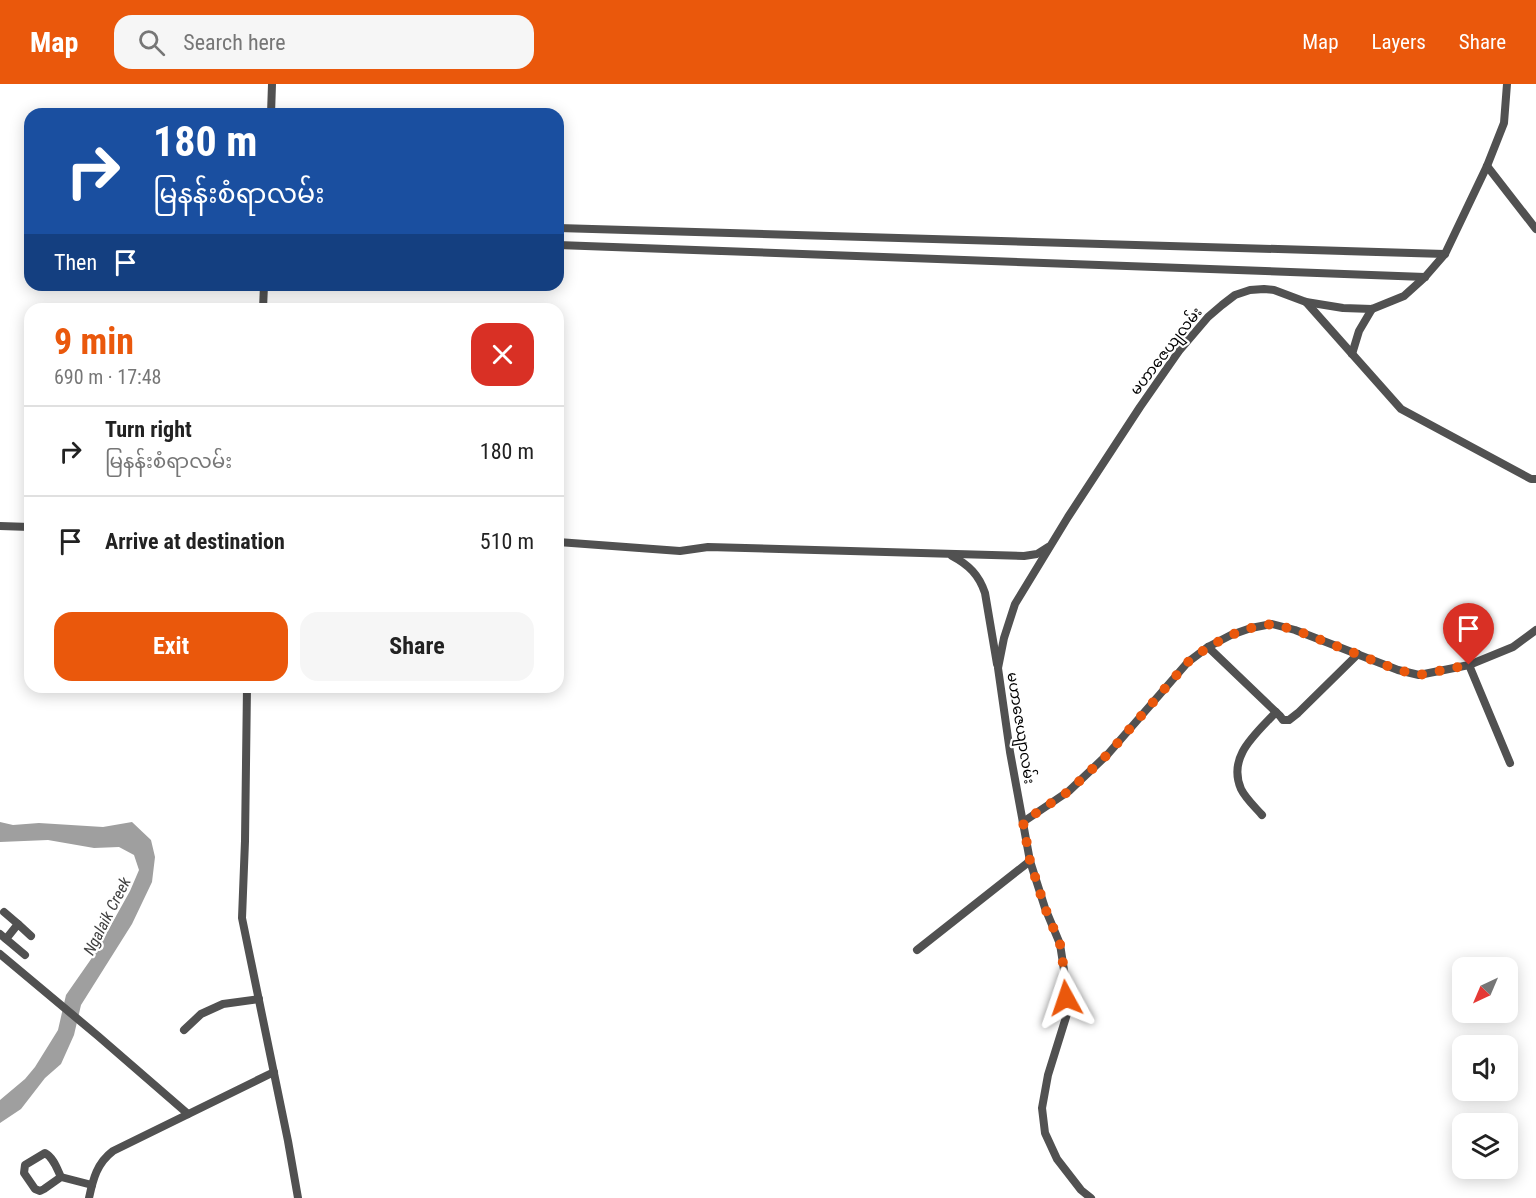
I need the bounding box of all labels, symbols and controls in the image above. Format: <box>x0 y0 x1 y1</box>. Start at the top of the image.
search box <box>114 15 534 69</box>
text: Map <box>30 26 78 59</box>
icon: search <box>135 26 168 59</box>
text: Search here <box>183 30 286 55</box>
text: Map <box>1302 30 1339 54</box>
text: Layers <box>1372 30 1426 54</box>
text: Share <box>1459 30 1506 54</box>
text: 180 m <box>153 117 258 166</box>
icon: right <box>54 132 132 210</box>
text: မြနန်းစံရာလမ်း <box>153 178 325 210</box>
icon: arrive <box>109 246 142 279</box>
text: Then <box>54 250 97 275</box>
street label: မဟာဇေယျလမ်း <box>1125 303 1208 400</box>
text: 9 min <box>54 321 134 363</box>
button: close <box>471 323 534 386</box>
text: 690 m · 17:48 <box>54 365 161 389</box>
text: Turn right <box>105 417 192 442</box>
icon: right <box>54 435 87 468</box>
text: 180 m <box>480 439 534 464</box>
text: မြနန်းစံရာလမ်း <box>105 449 232 473</box>
icon: arrive <box>54 525 87 558</box>
text: Arrive at destination <box>105 529 285 554</box>
text: 510 m <box>480 529 534 554</box>
pin <box>1443 603 1494 665</box>
button: Exit <box>54 612 288 681</box>
button: Share <box>300 612 534 681</box>
icon: arrive <box>1452 612 1485 645</box>
street label: မဟာဇေယျာလမ်း <box>1000 671 1040 786</box>
water label: Ngalaik Creek <box>79 873 135 958</box>
north arrow <box>1452 957 1518 1023</box>
map controls <box>1452 957 1518 1179</box>
position arrow <box>1034 966 1098 1030</box>
button: sound <box>1452 1035 1518 1101</box>
button: layers <box>1452 1113 1518 1179</box>

